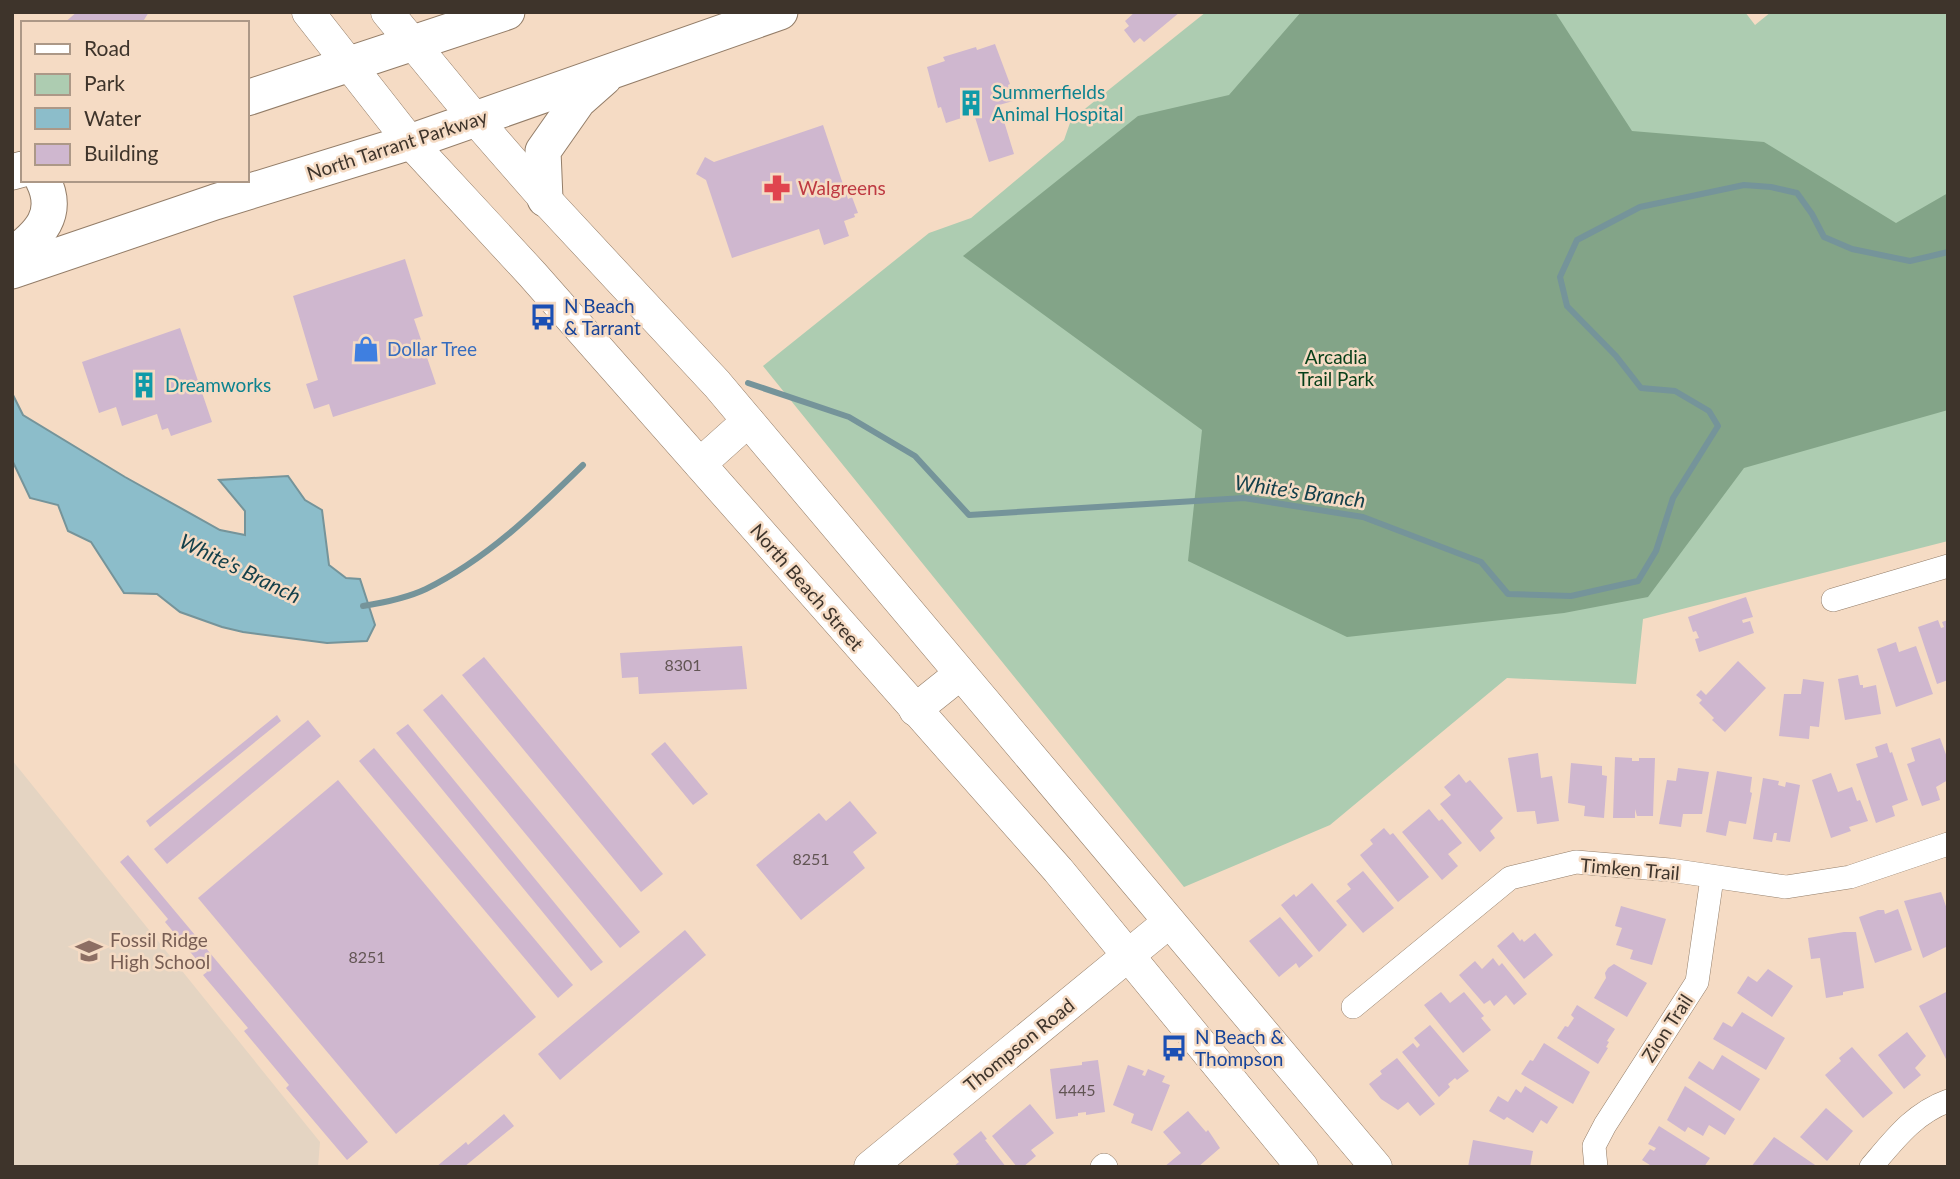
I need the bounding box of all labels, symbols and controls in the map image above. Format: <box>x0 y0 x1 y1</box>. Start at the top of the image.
legend <box>21 21 248 182</box>
text: Road <box>84 35 131 60</box>
text: Park <box>84 70 125 95</box>
place label: Summerfields Animal Hospital <box>992 80 1124 125</box>
building icon: Summerfields Animal Hospital <box>956 88 986 118</box>
street label: North Tarrant Parkway <box>304 104 490 185</box>
text: Water <box>84 105 141 130</box>
text: Building <box>84 140 159 165</box>
pharmacy icon: Walgreens <box>762 173 792 203</box>
place label: Walgreens <box>798 176 886 199</box>
place label: N Beach & Tarrant <box>564 294 641 339</box>
bus stop icon: N Beach & Tarrant <box>528 302 558 332</box>
shop icon: Dollar Tree <box>351 334 381 364</box>
place label: Dollar Tree <box>387 337 477 360</box>
park label: Arcadia Trail Park <box>1298 345 1375 390</box>
building icon: Dreamworks <box>129 370 159 400</box>
place label: Dreamworks <box>165 373 271 396</box>
water label: White's Branch <box>1233 469 1367 512</box>
street label: North Beach Street <box>746 519 869 655</box>
water label: White's Branch <box>176 528 305 608</box>
house number: 8301 <box>664 655 702 674</box>
house number: 8251 <box>792 849 830 868</box>
street label: Timken Trail <box>1579 853 1681 884</box>
place label: Fossil Ridge High School <box>110 928 210 973</box>
school or university icon: Fossil Ridge High School <box>74 936 104 966</box>
house number: 8251 <box>348 947 386 966</box>
street label: Zion Trail <box>1636 990 1697 1066</box>
street label: Thompson Road <box>959 993 1079 1096</box>
place label: N Beach & Thompson <box>1195 1025 1285 1070</box>
bus stop icon: N Beach & Thompson <box>1159 1033 1189 1063</box>
house number: 4445 <box>1058 1080 1096 1099</box>

